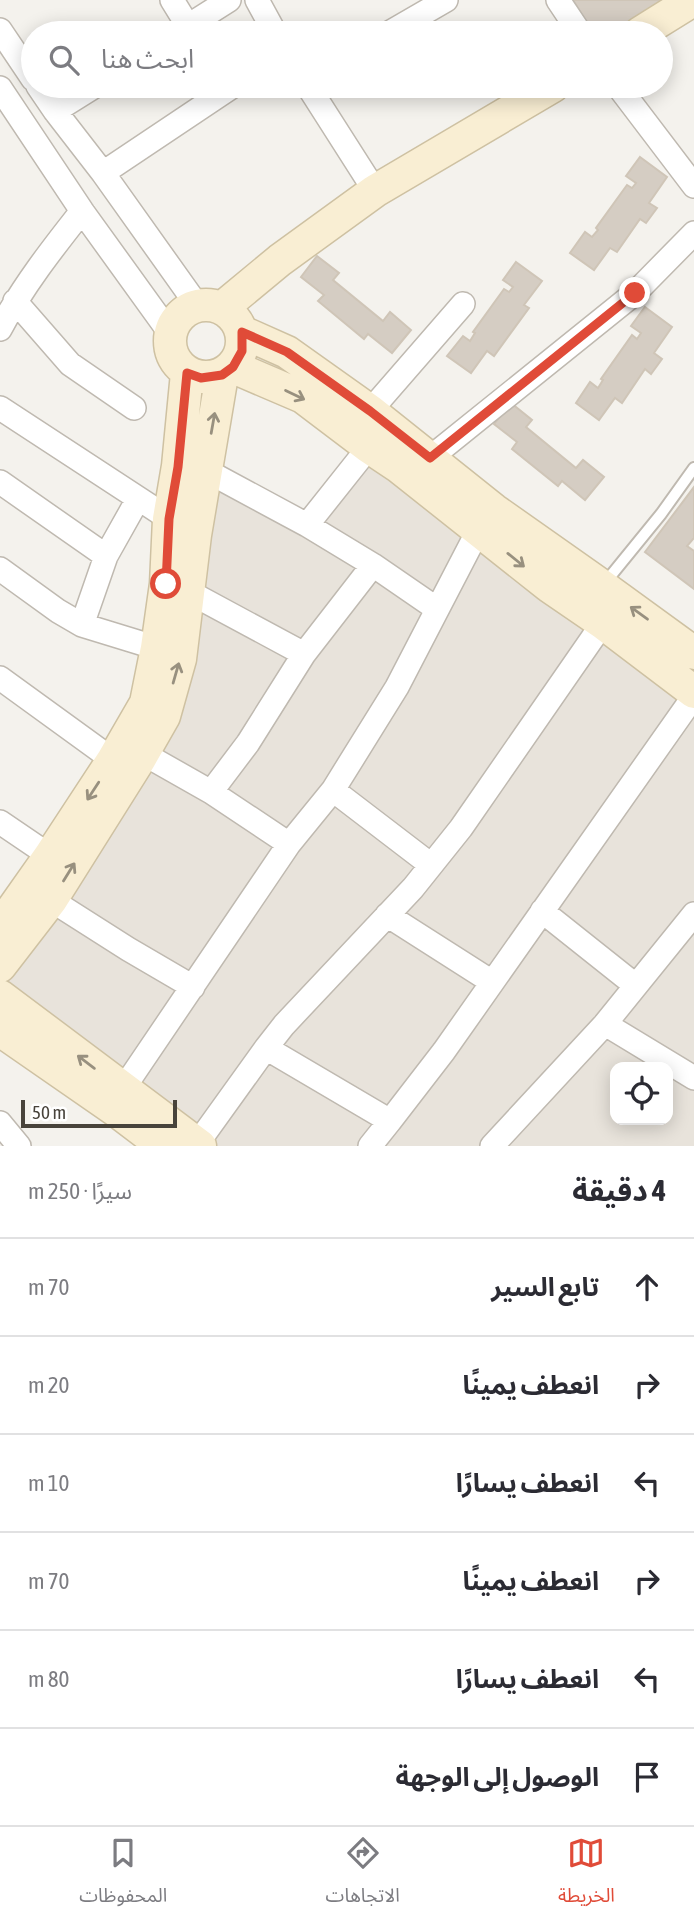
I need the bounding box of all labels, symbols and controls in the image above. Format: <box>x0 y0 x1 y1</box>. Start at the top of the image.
search box <box>21 21 673 98</box>
icon: search <box>45 41 83 79</box>
text: ابحث هنا <box>101 44 194 74</box>
route end <box>619 277 650 308</box>
one-way arrow <box>284 388 305 402</box>
one-way arrow <box>207 413 220 435</box>
one-way arrow <box>507 552 525 567</box>
route start <box>150 568 181 599</box>
one-way arrow <box>630 606 649 620</box>
one-way arrow <box>171 662 184 684</box>
one-way arrow <box>86 781 100 800</box>
one-way arrow <box>63 862 77 882</box>
one-way arrow <box>78 1054 96 1069</box>
map controls <box>610 1062 673 1125</box>
button: locate <box>610 1062 673 1125</box>
scale bar <box>21 1097 177 1129</box>
text: 50 m <box>32 1101 66 1123</box>
text: 4 دقيقة <box>572 1173 666 1207</box>
text: سيرًا · 250 m <box>28 1178 132 1204</box>
icon: ahead <box>628 1268 666 1306</box>
text: تابع السير <box>491 1272 599 1302</box>
text: 70 m <box>28 1274 69 1300</box>
icon: right <box>628 1366 666 1404</box>
text: انعطف يمينًا <box>462 1370 599 1400</box>
text: 20 m <box>28 1372 69 1398</box>
icon: left <box>628 1464 666 1502</box>
text: انعطف يسارًا <box>456 1468 599 1498</box>
text: 10 m <box>28 1470 69 1496</box>
icon: right <box>628 1562 666 1600</box>
text: انعطف يمينًا <box>462 1566 599 1596</box>
text: 70 m <box>28 1568 69 1594</box>
icon: left <box>628 1660 666 1698</box>
text: انعطف يسارًا <box>456 1664 599 1694</box>
text: 80 m <box>28 1666 69 1692</box>
icon: arrive <box>628 1758 666 1796</box>
text: الوصول إلى الوجهة <box>396 1762 599 1792</box>
tab: المحفوظات <box>79 1834 167 1916</box>
tab: الاتجاهات <box>326 1834 400 1916</box>
tab: الخريطة <box>558 1834 615 1916</box>

